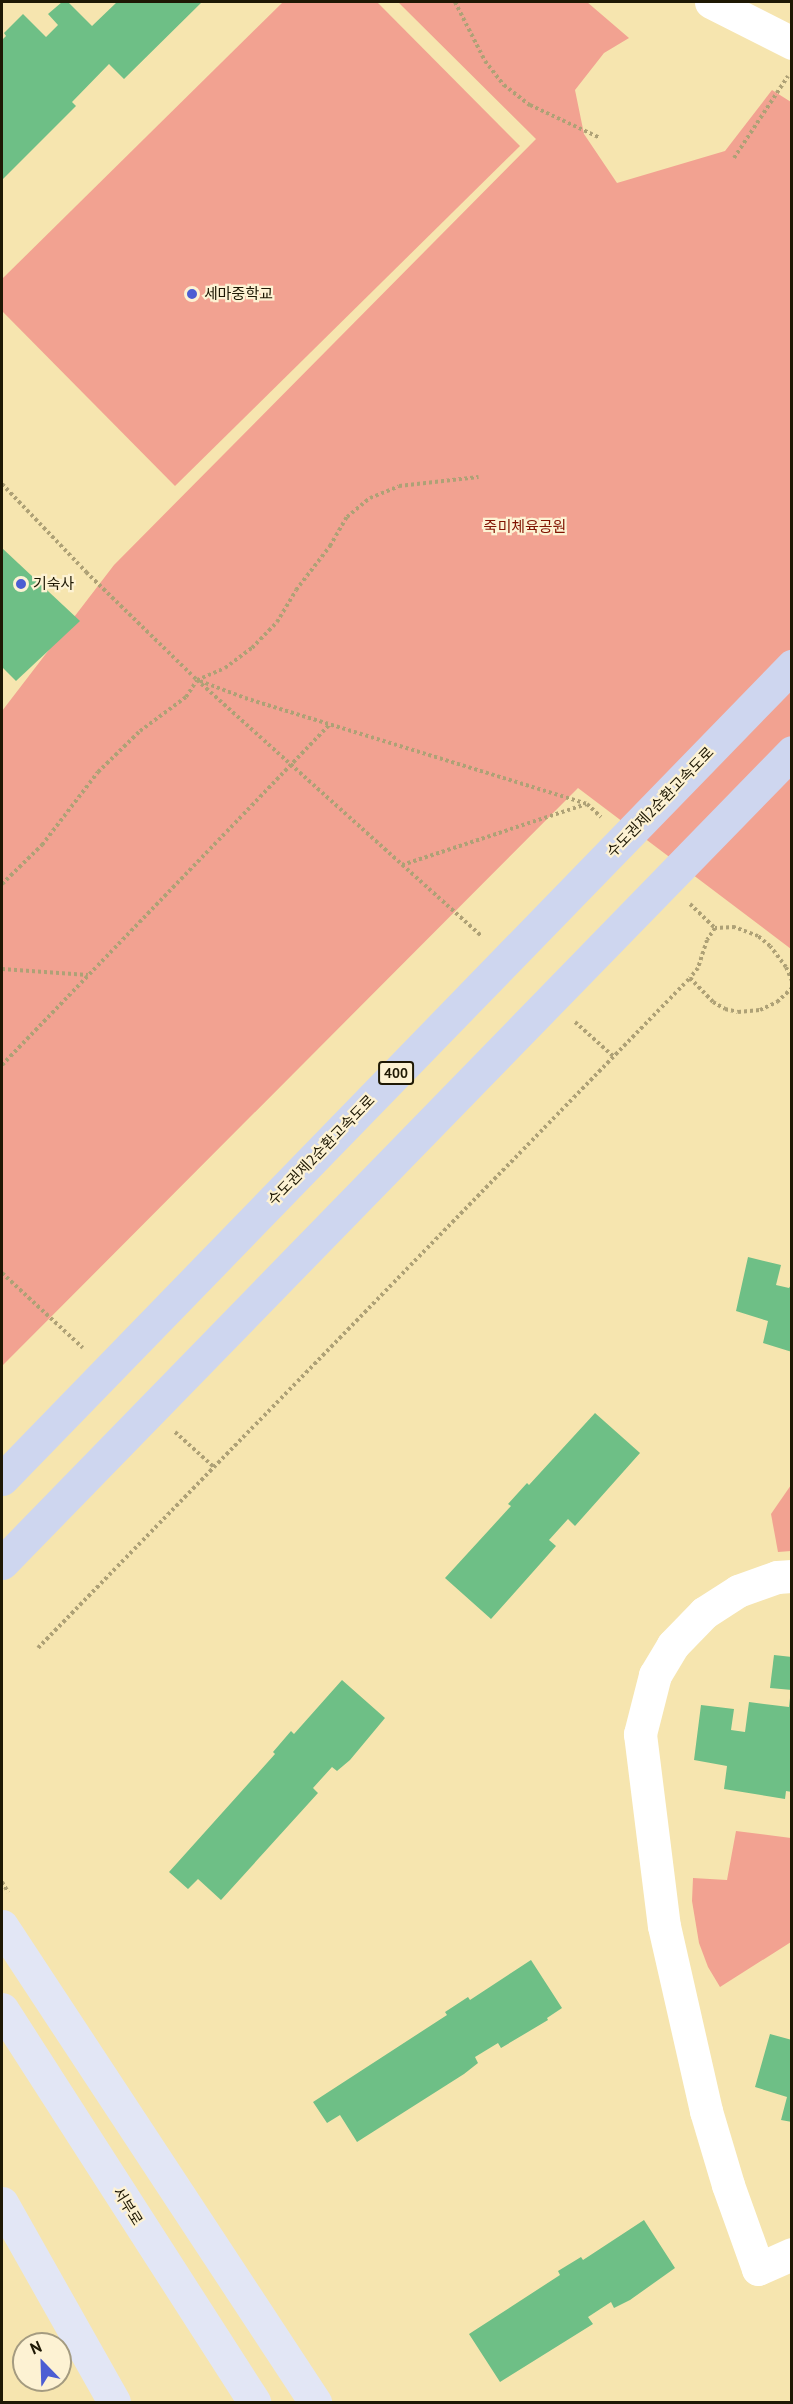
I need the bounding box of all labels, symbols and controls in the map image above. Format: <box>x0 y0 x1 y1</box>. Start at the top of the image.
place label: 세마중학교 <box>204 285 273 303</box>
marker: 세마중학교 <box>185 287 199 301</box>
park label: 죽미체육공원 <box>484 518 566 536</box>
place label: 기숙사 <box>33 575 74 593</box>
marker: 기숙사 <box>14 577 28 591</box>
street label: 수도권제2순환고속도로 <box>603 743 717 861</box>
road number: 400 <box>378 1062 414 1084</box>
street label: 수도권제2순환고속도로 <box>264 1091 378 1209</box>
street label: 서부로 <box>109 2184 147 2228</box>
north arrow <box>12 2332 72 2392</box>
text: N <box>27 2336 44 2359</box>

